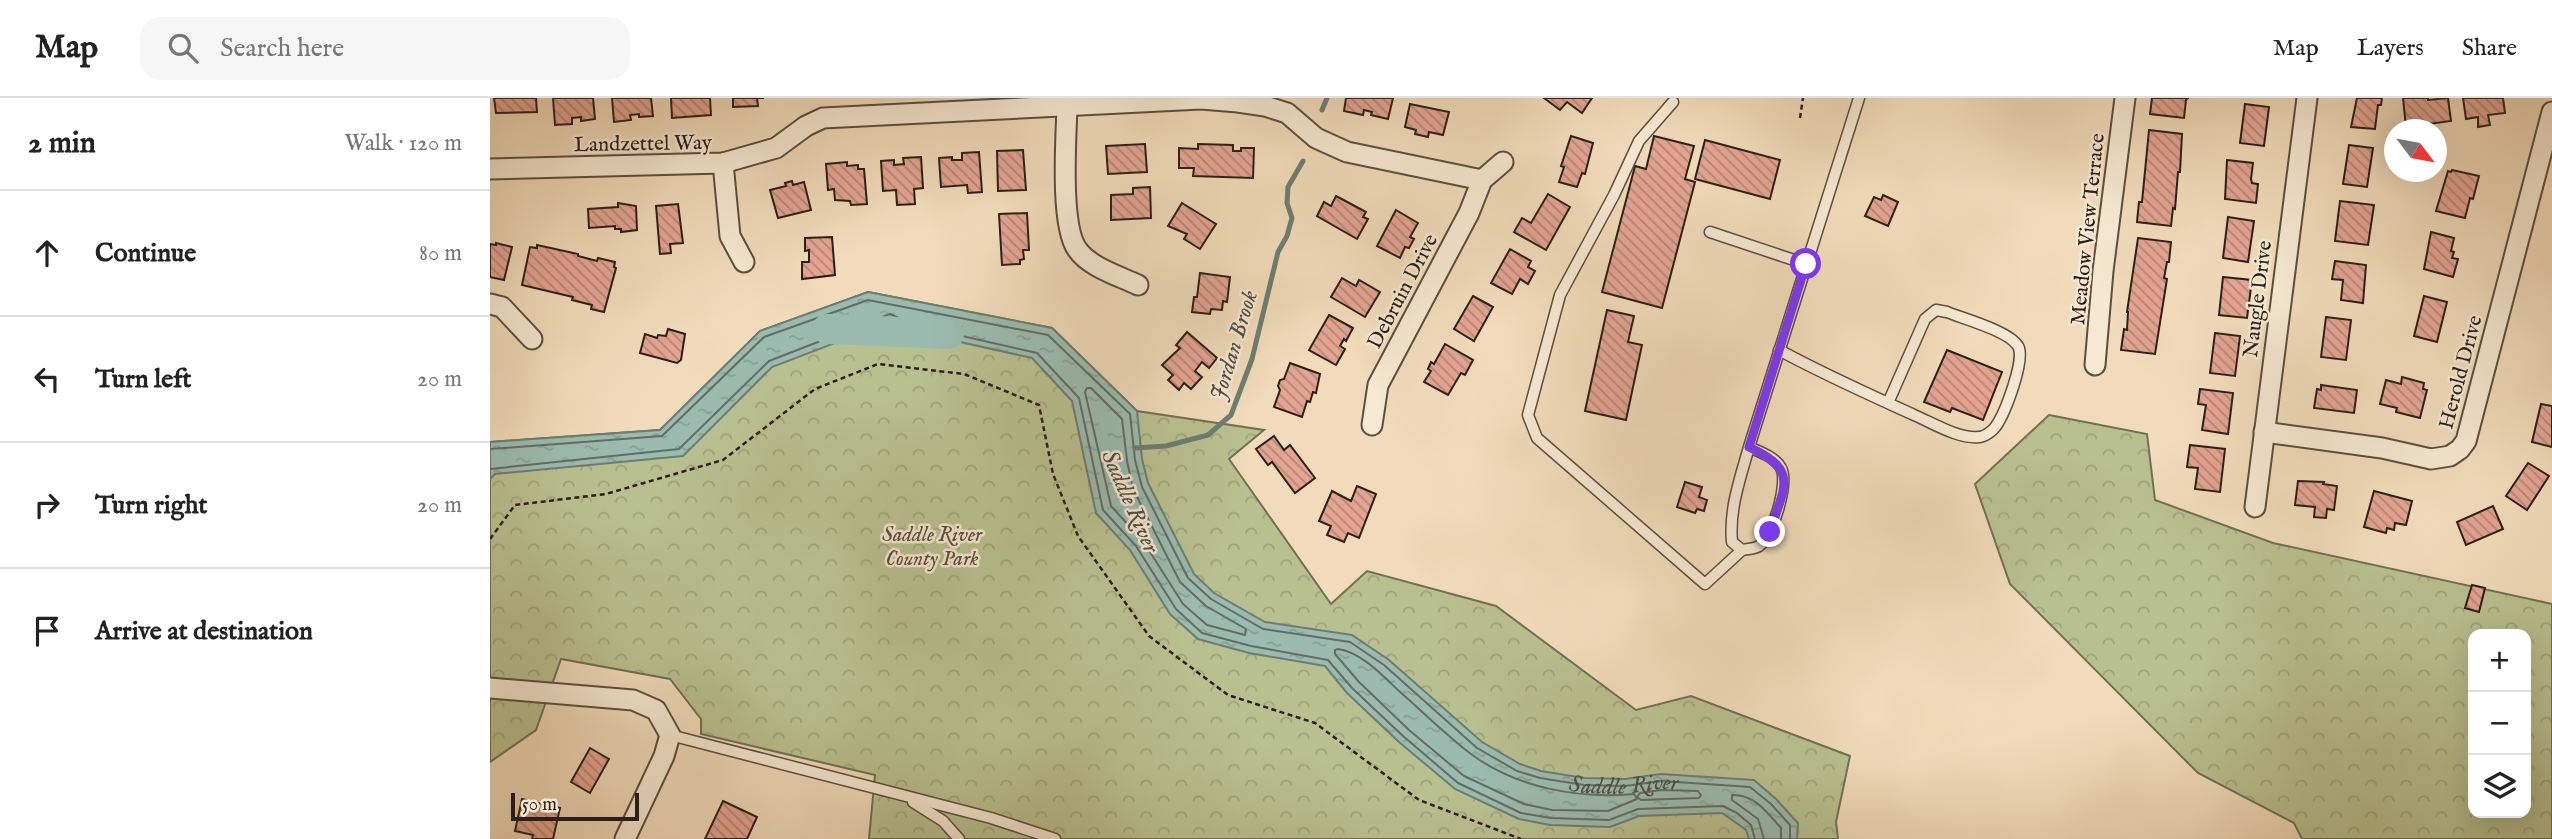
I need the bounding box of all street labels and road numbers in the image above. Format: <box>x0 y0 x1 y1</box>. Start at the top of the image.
street label: Landzettel Way <box>574 130 713 159</box>
street label: Meadow View Terrace <box>2065 132 2112 326</box>
street label: Debruin Drive <box>1362 229 1445 354</box>
street label: Naugle Drive <box>2238 239 2279 359</box>
street label: Herold Drive <box>2433 312 2490 432</box>

